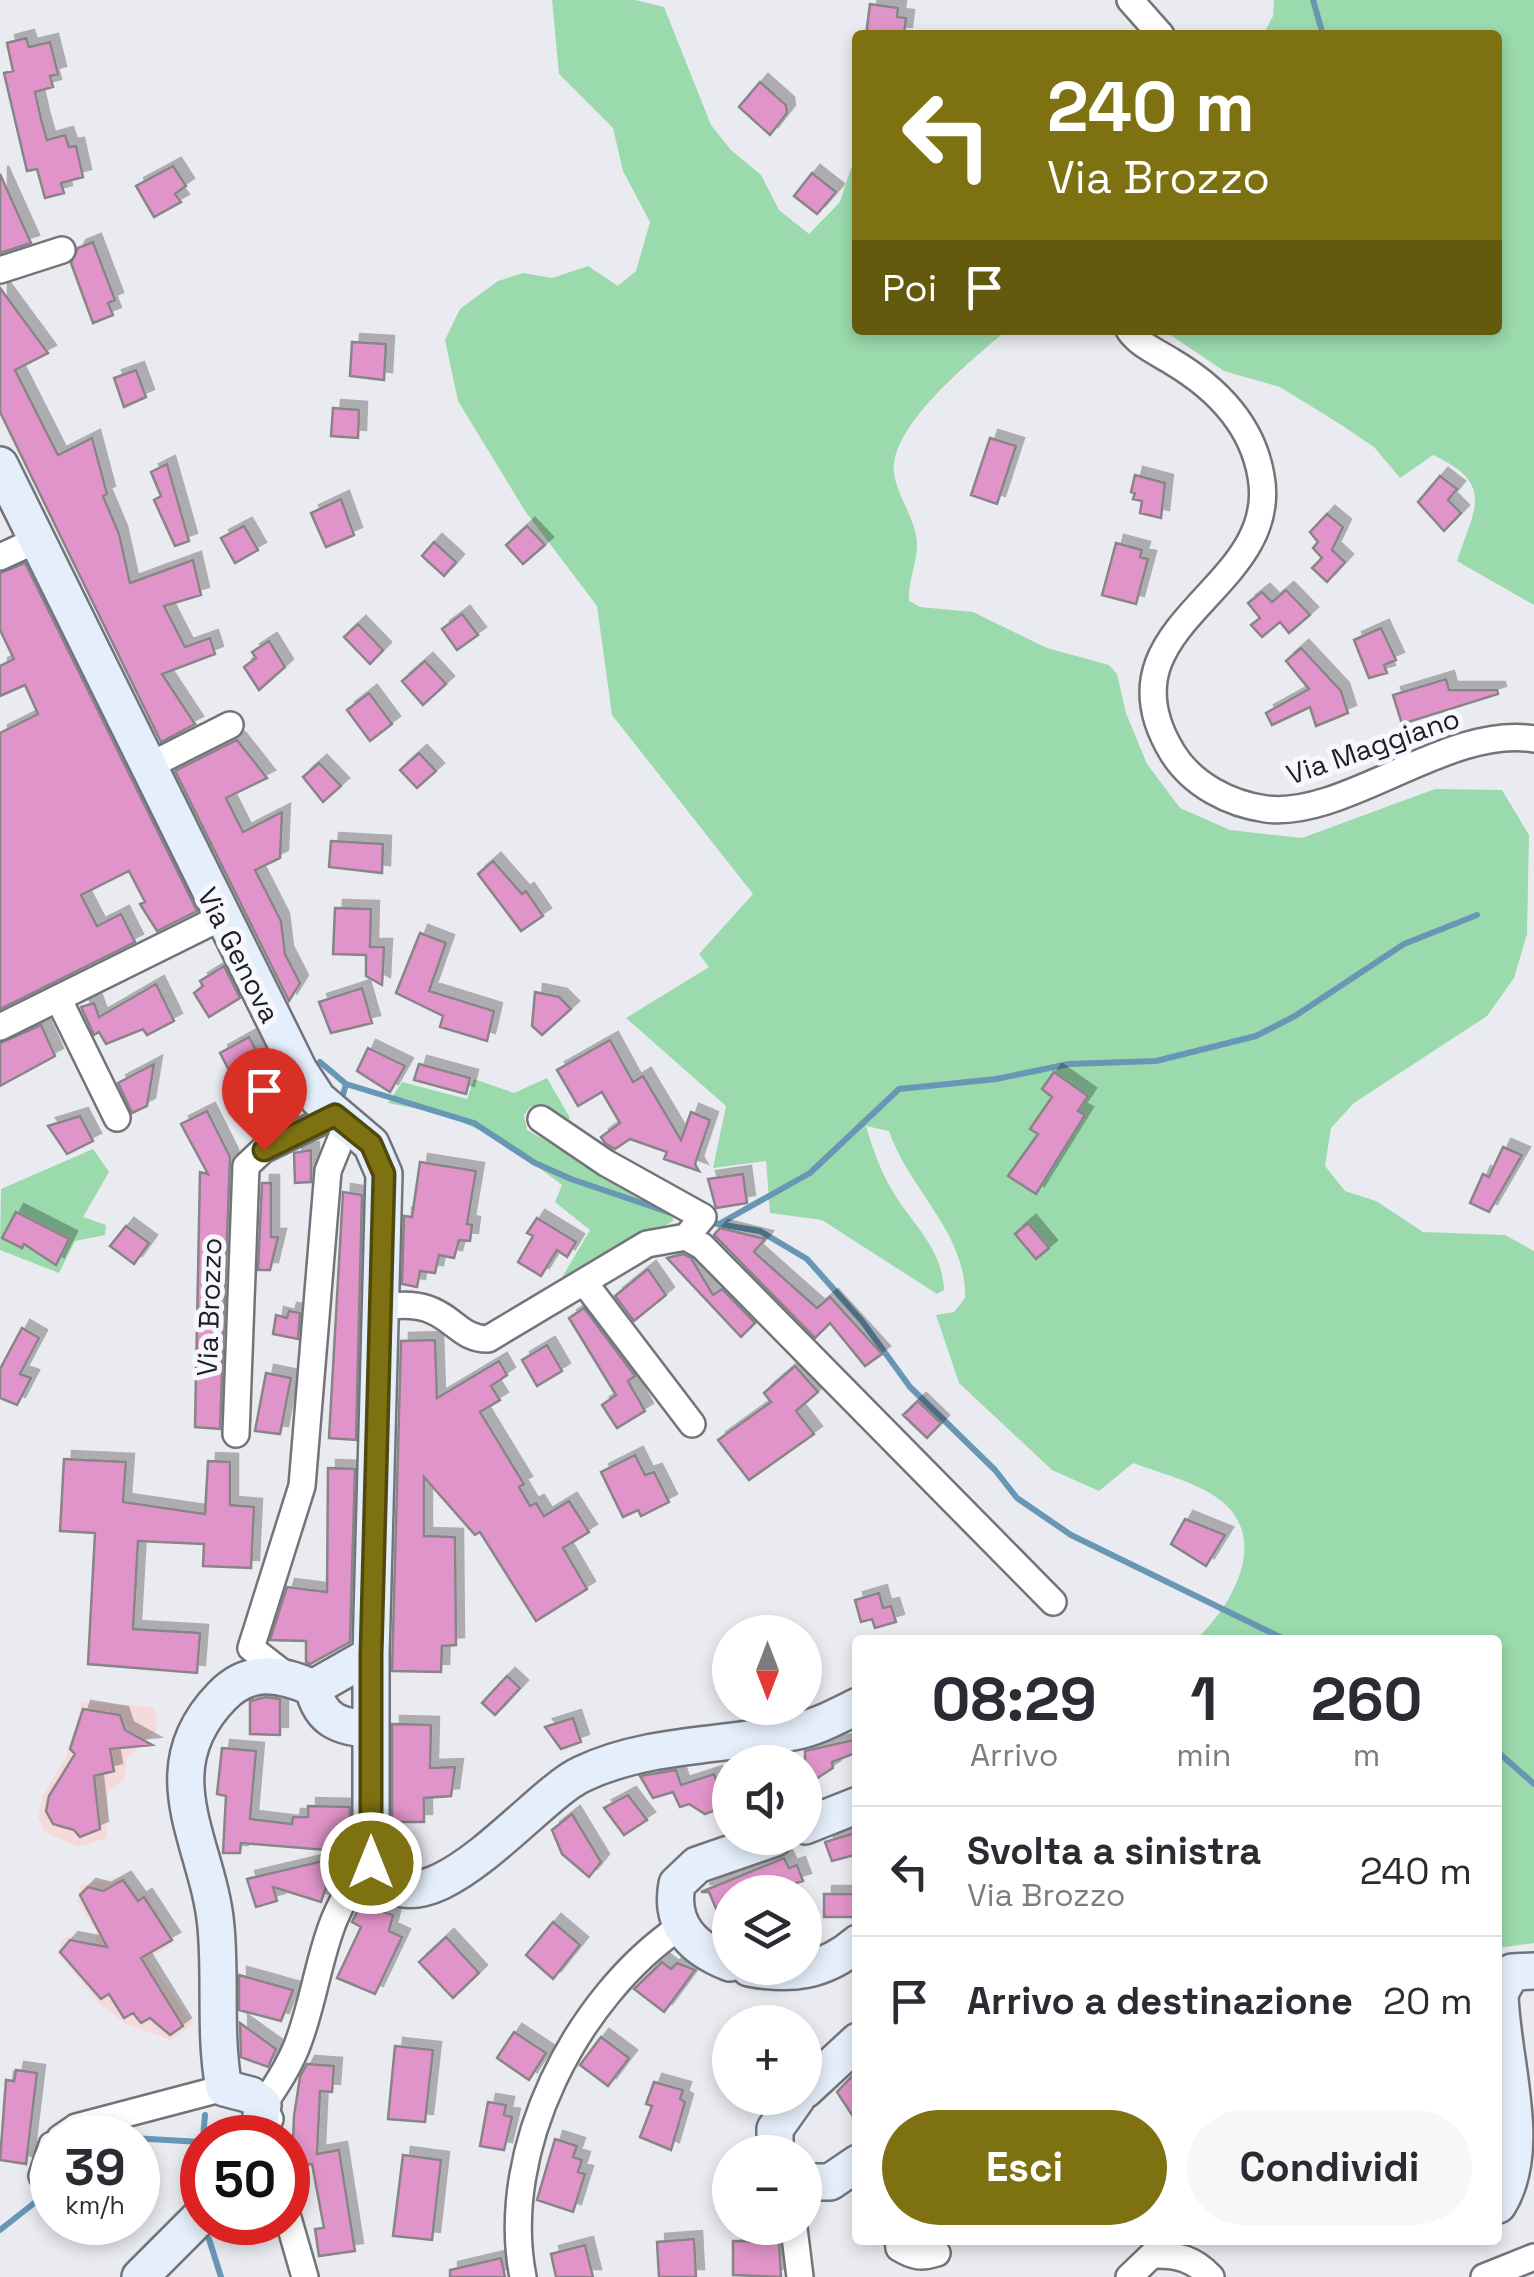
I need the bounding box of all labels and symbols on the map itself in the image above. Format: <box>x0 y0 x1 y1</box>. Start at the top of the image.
street label: Via Maggiano <box>1282 700 1464 792</box>
street label: Via Genova <box>190 881 288 1029</box>
pin <box>222 1048 307 1151</box>
street label: Via Brozzo <box>189 1237 229 1377</box>
north arrow <box>712 1615 822 1725</box>
position arrow <box>319 1811 423 1915</box>
speed limit sign: 50 <box>180 2115 310 2245</box>

